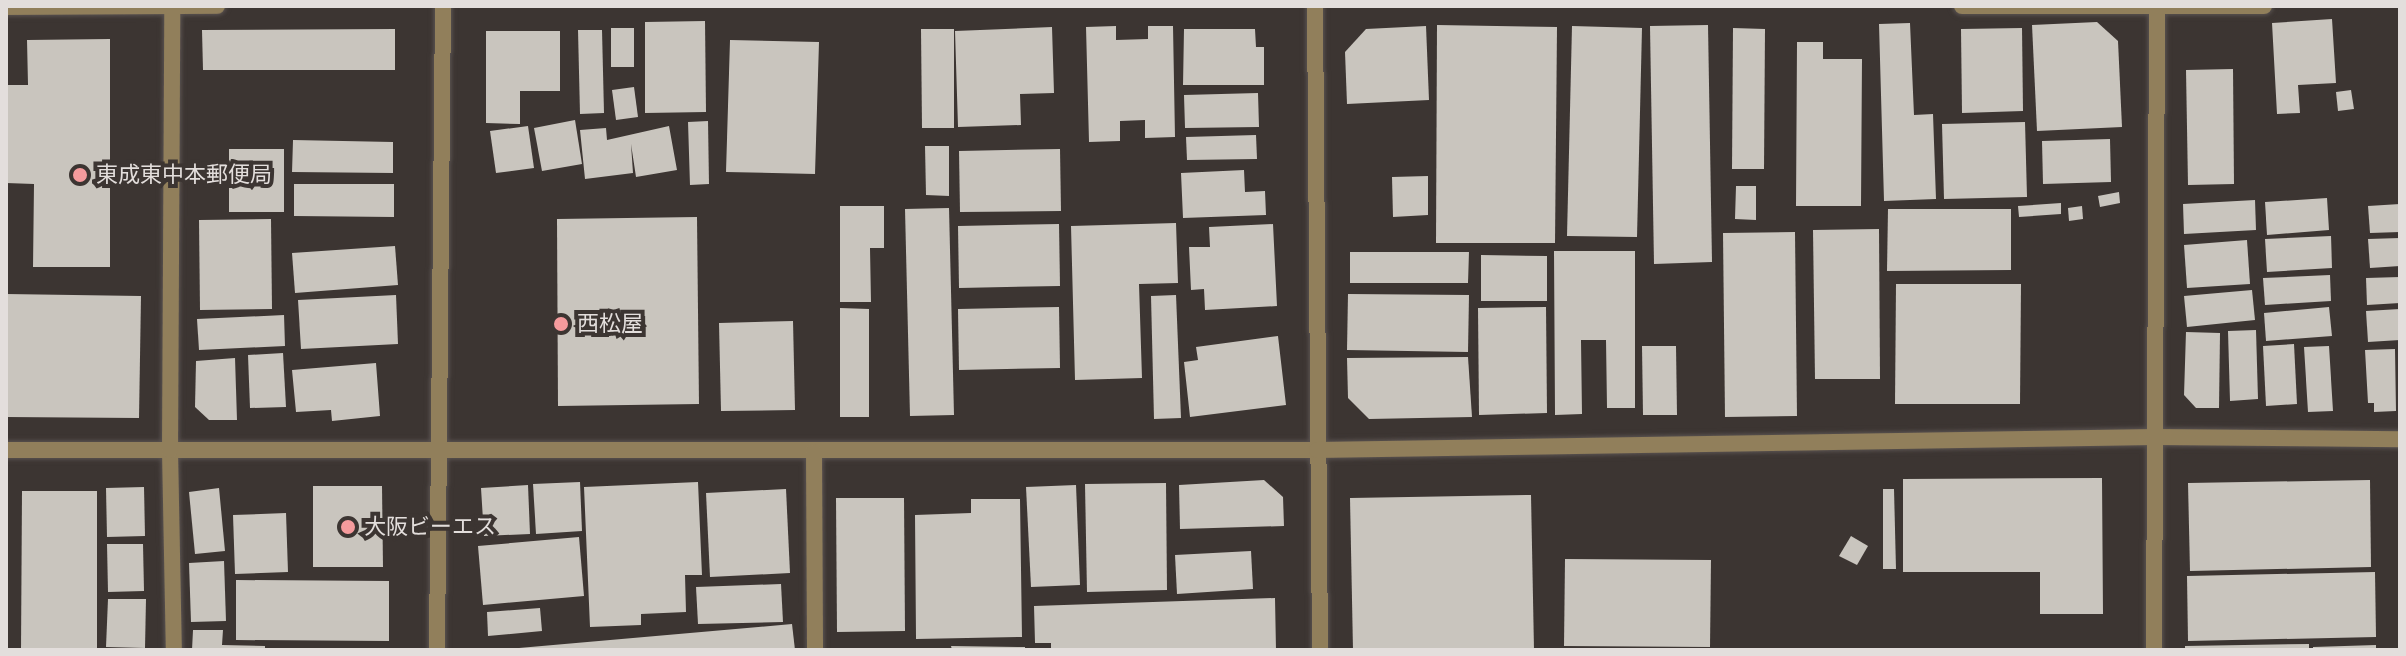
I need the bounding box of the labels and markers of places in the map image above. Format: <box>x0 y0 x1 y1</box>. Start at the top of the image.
place label: 東成東中本郵便局 <box>96 162 272 188</box>
marker: 東成東中本郵便局 <box>71 166 89 184</box>
place label: 西松屋 <box>577 311 643 337</box>
marker: 西松屋 <box>552 315 570 333</box>
place label: 大阪ビーエス <box>364 514 496 540</box>
marker: 大阪ビーエス <box>339 518 357 536</box>

